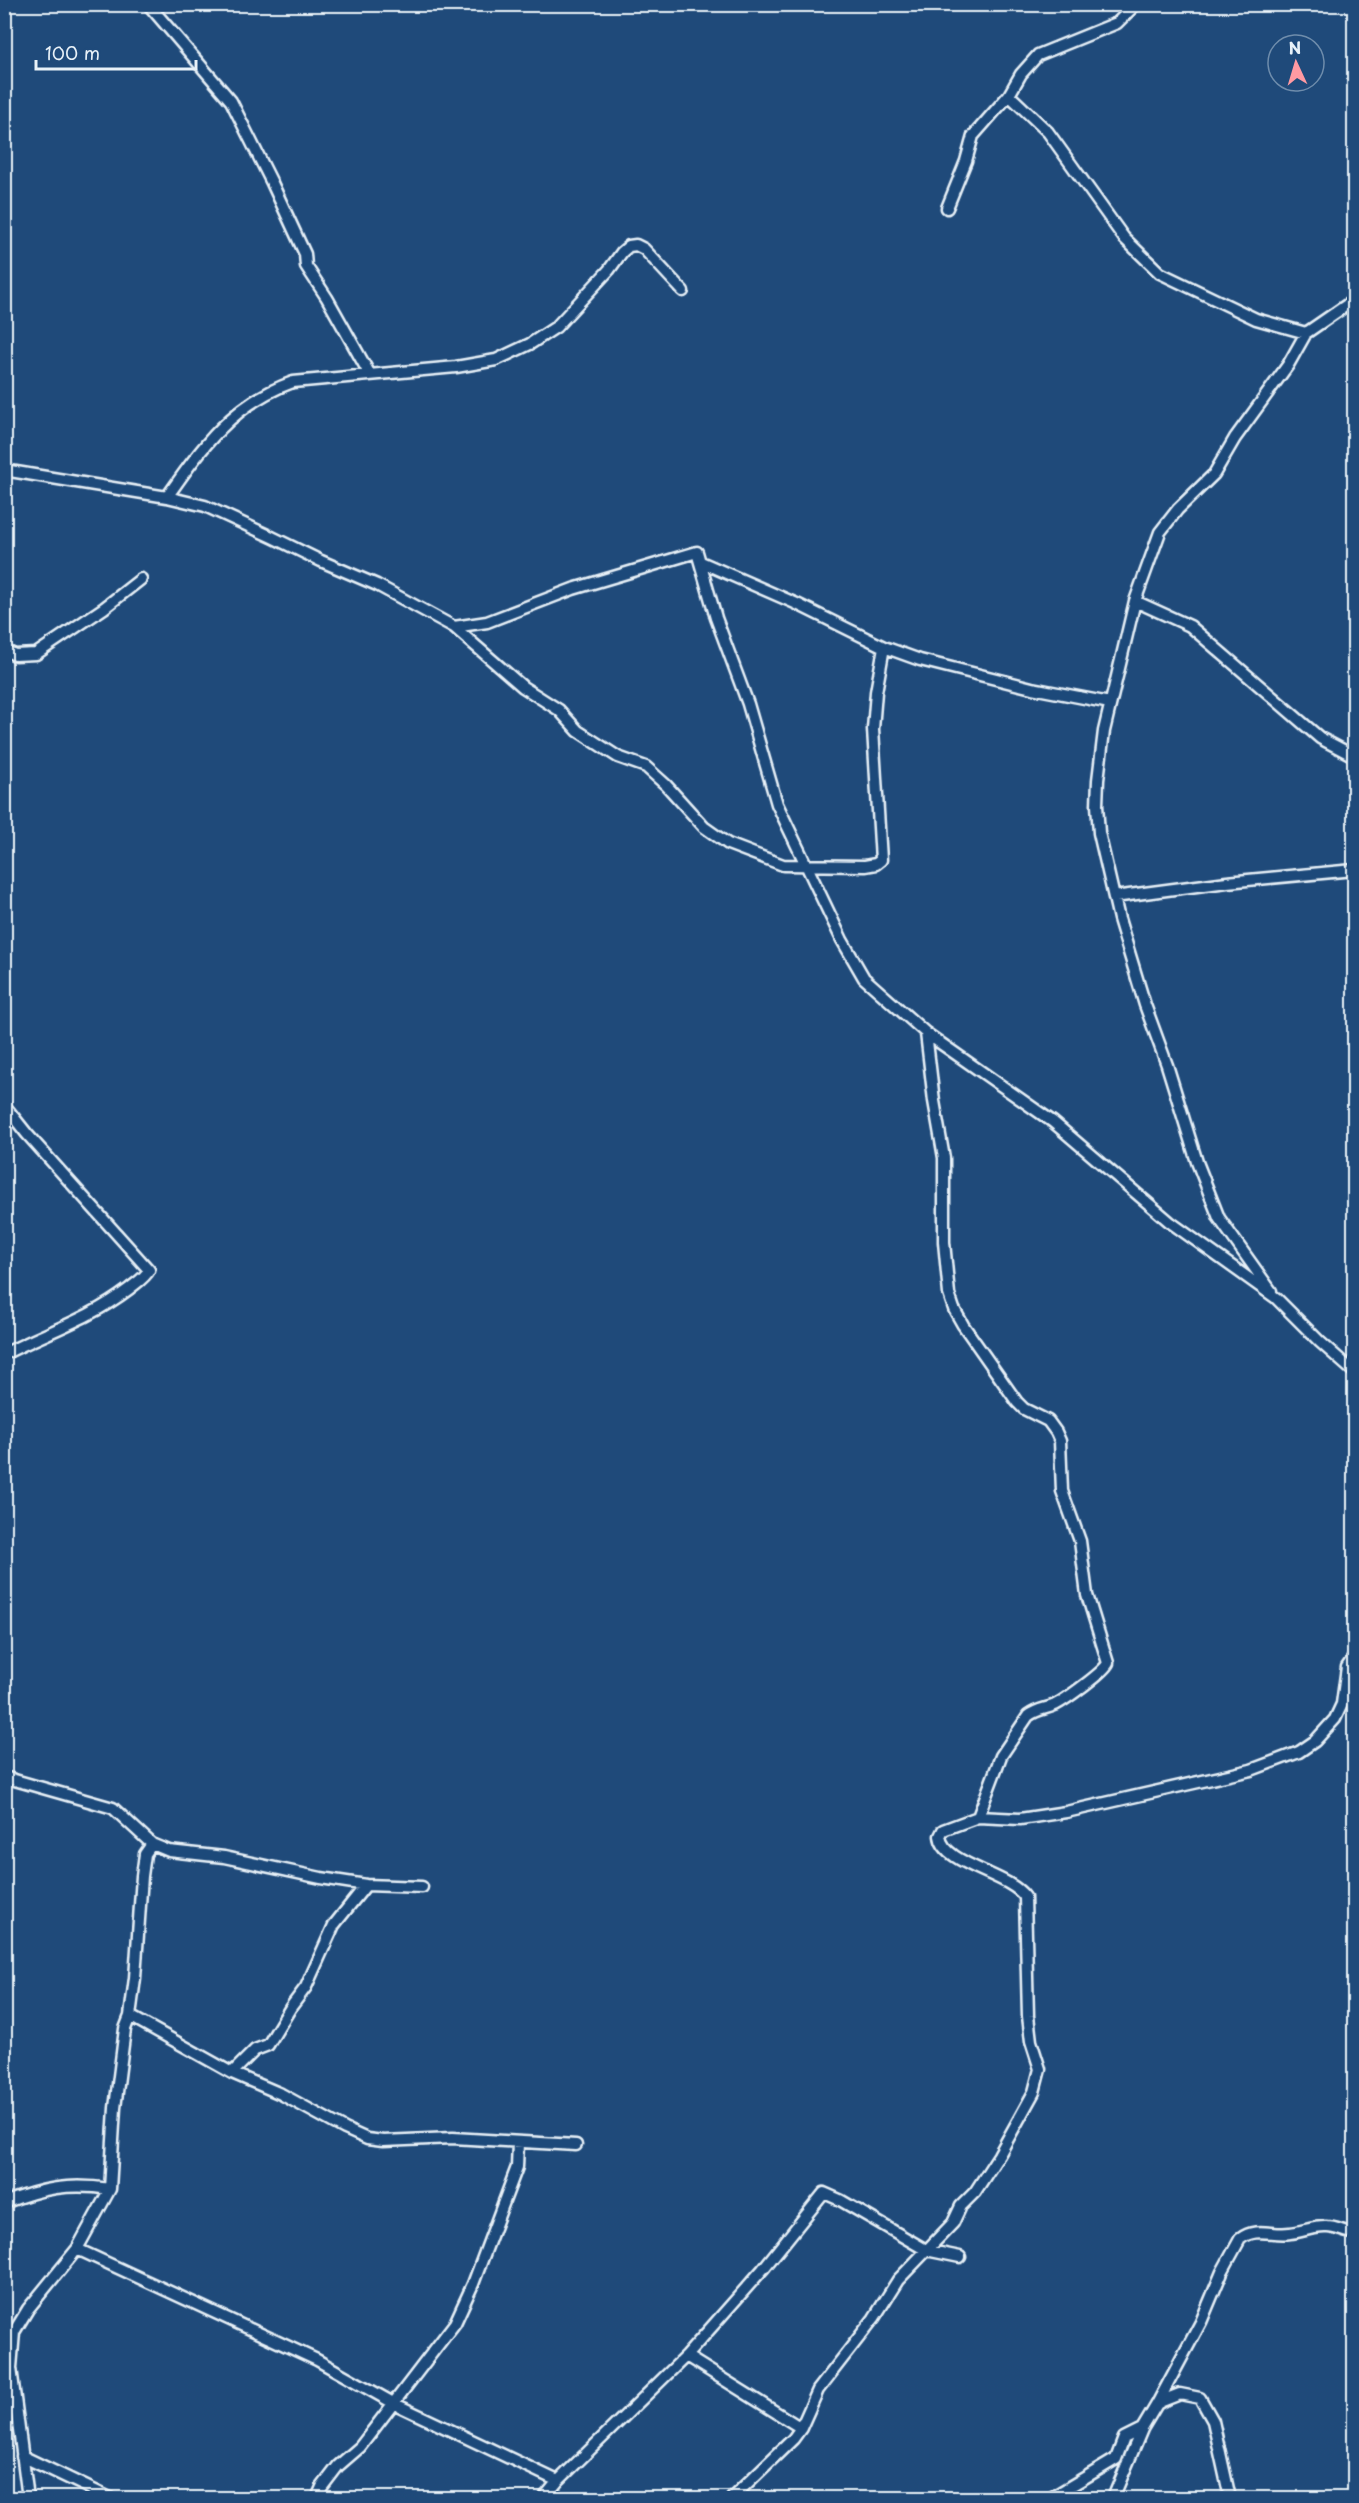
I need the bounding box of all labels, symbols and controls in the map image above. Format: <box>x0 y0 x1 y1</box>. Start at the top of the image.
scale bar <box>36 33 196 71</box>
north arrow <box>1266 33 1326 93</box>
text: N <box>1288 35 1302 59</box>
text: 100 m <box>45 39 100 66</box>

